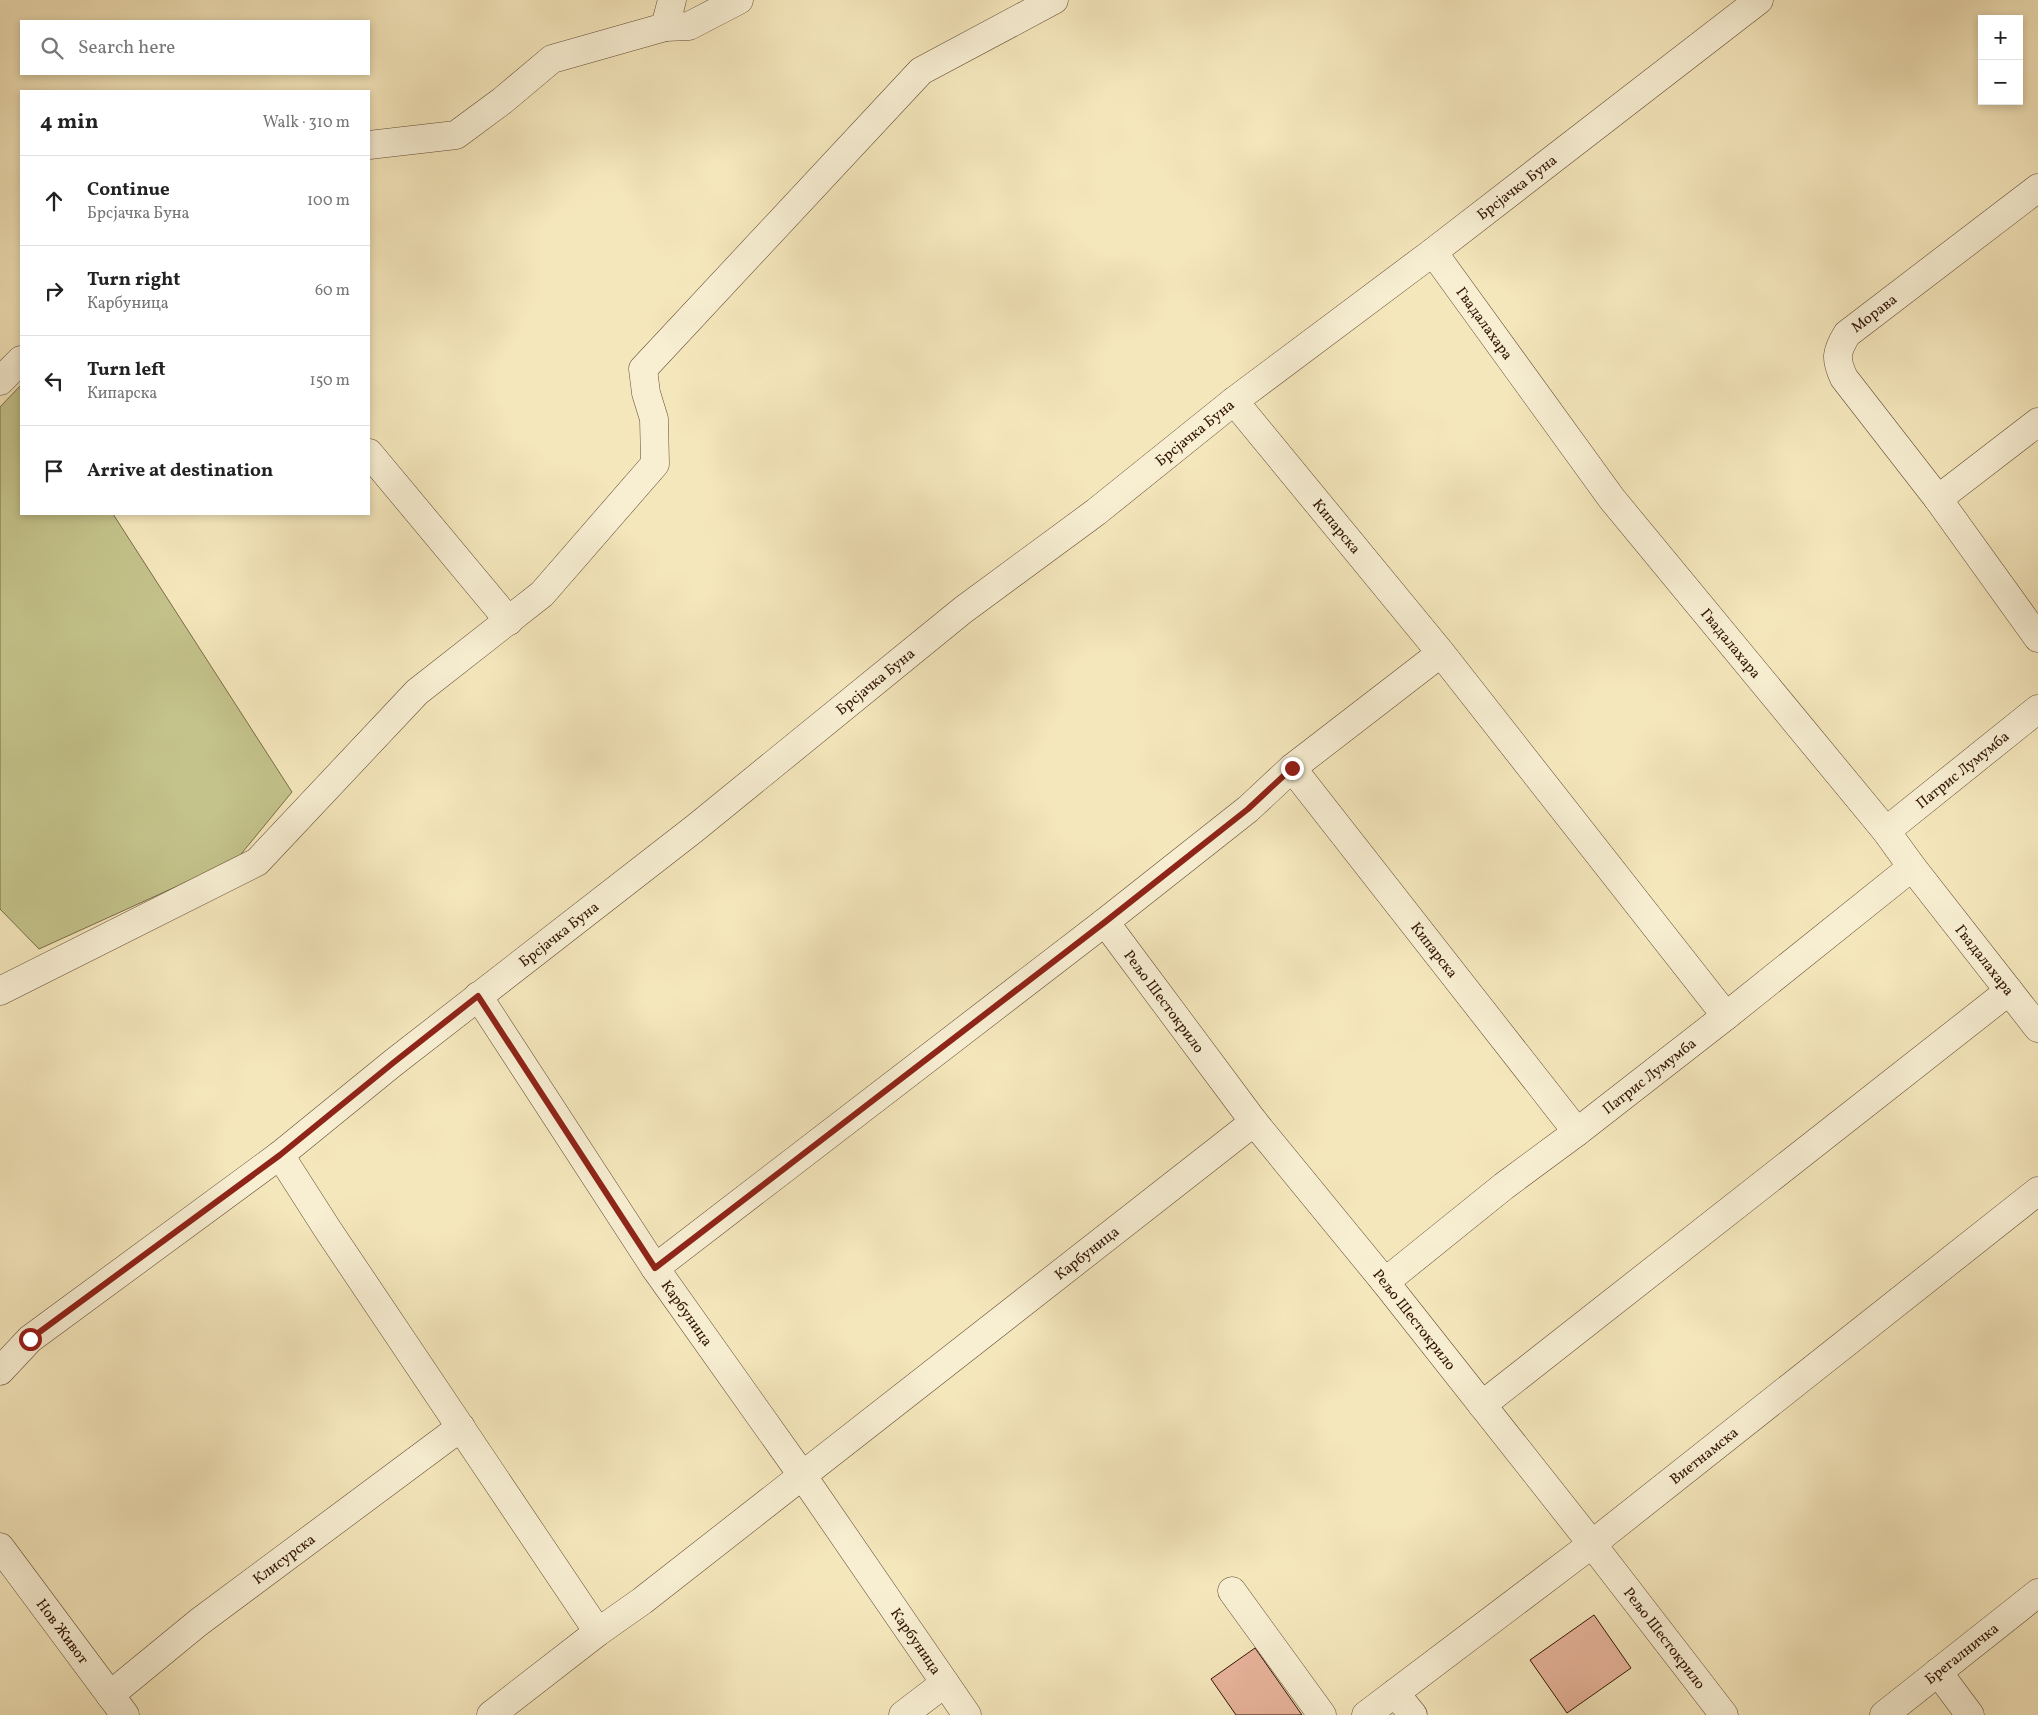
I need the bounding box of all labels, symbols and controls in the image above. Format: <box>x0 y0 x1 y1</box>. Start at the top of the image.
map controls <box>1978 15 2023 105</box>
button: + <box>1978 15 2023 60</box>
search box <box>20 20 370 75</box>
icon: search <box>38 34 66 62</box>
text: Search here <box>78 35 175 61</box>
button: − <box>1978 60 2023 105</box>
text: 4 min <box>40 108 99 137</box>
text: Walk · 310 m <box>263 112 350 134</box>
street label: Брсјачка Буна <box>1473 151 1562 226</box>
text: Continue <box>87 177 170 203</box>
icon: ahead <box>40 187 68 215</box>
text: 100 m <box>307 190 350 212</box>
text: Брсјачка Буна <box>87 203 190 225</box>
text: Turn right <box>87 267 180 293</box>
icon: right <box>40 277 68 305</box>
text: 60 m <box>315 280 350 302</box>
street label: Гвадалахара <box>1450 283 1517 365</box>
street label: Морава <box>1848 290 1902 338</box>
text: Карбуница <box>87 293 169 315</box>
text: Turn left <box>87 357 166 383</box>
icon: left <box>40 367 68 395</box>
text: 150 m <box>309 370 350 392</box>
text: Кипарска <box>87 383 157 405</box>
street label: Брсјачка Буна <box>1152 395 1240 472</box>
icon: arrive <box>40 457 68 485</box>
text: Arrive at destination <box>87 458 273 484</box>
street label: Кипарска <box>1307 495 1365 559</box>
street label: Гвадалахара <box>1695 605 1765 684</box>
street label: Брсјачка Буна <box>832 644 920 721</box>
street label: Патрис Лумумба <box>1912 727 2014 815</box>
route end <box>1281 757 1304 780</box>
street label: Брсјачка Буна <box>515 897 604 973</box>
street label: Кипарска <box>1405 918 1462 983</box>
street label: Гвадалахара <box>1949 921 2018 1001</box>
street label: Рељо Шестокрило <box>1118 946 1208 1058</box>
street label: Патрис Лумумба <box>1599 1034 1701 1120</box>
street label: Карбуница <box>1051 1222 1124 1286</box>
street label: Рељо Шестокрило <box>1367 1265 1460 1375</box>
street label: Карбуница <box>655 1277 717 1351</box>
route start <box>19 1328 42 1351</box>
street label: Виетнамска <box>1666 1423 1743 1490</box>
street label: Клисурска <box>249 1530 320 1590</box>
street label: Рељо Шестокрило <box>1617 1584 1710 1694</box>
street label: Нов Живот <box>30 1595 93 1669</box>
street label: Карбуница <box>885 1604 945 1680</box>
street label: Брегалничка <box>1921 1619 2004 1691</box>

